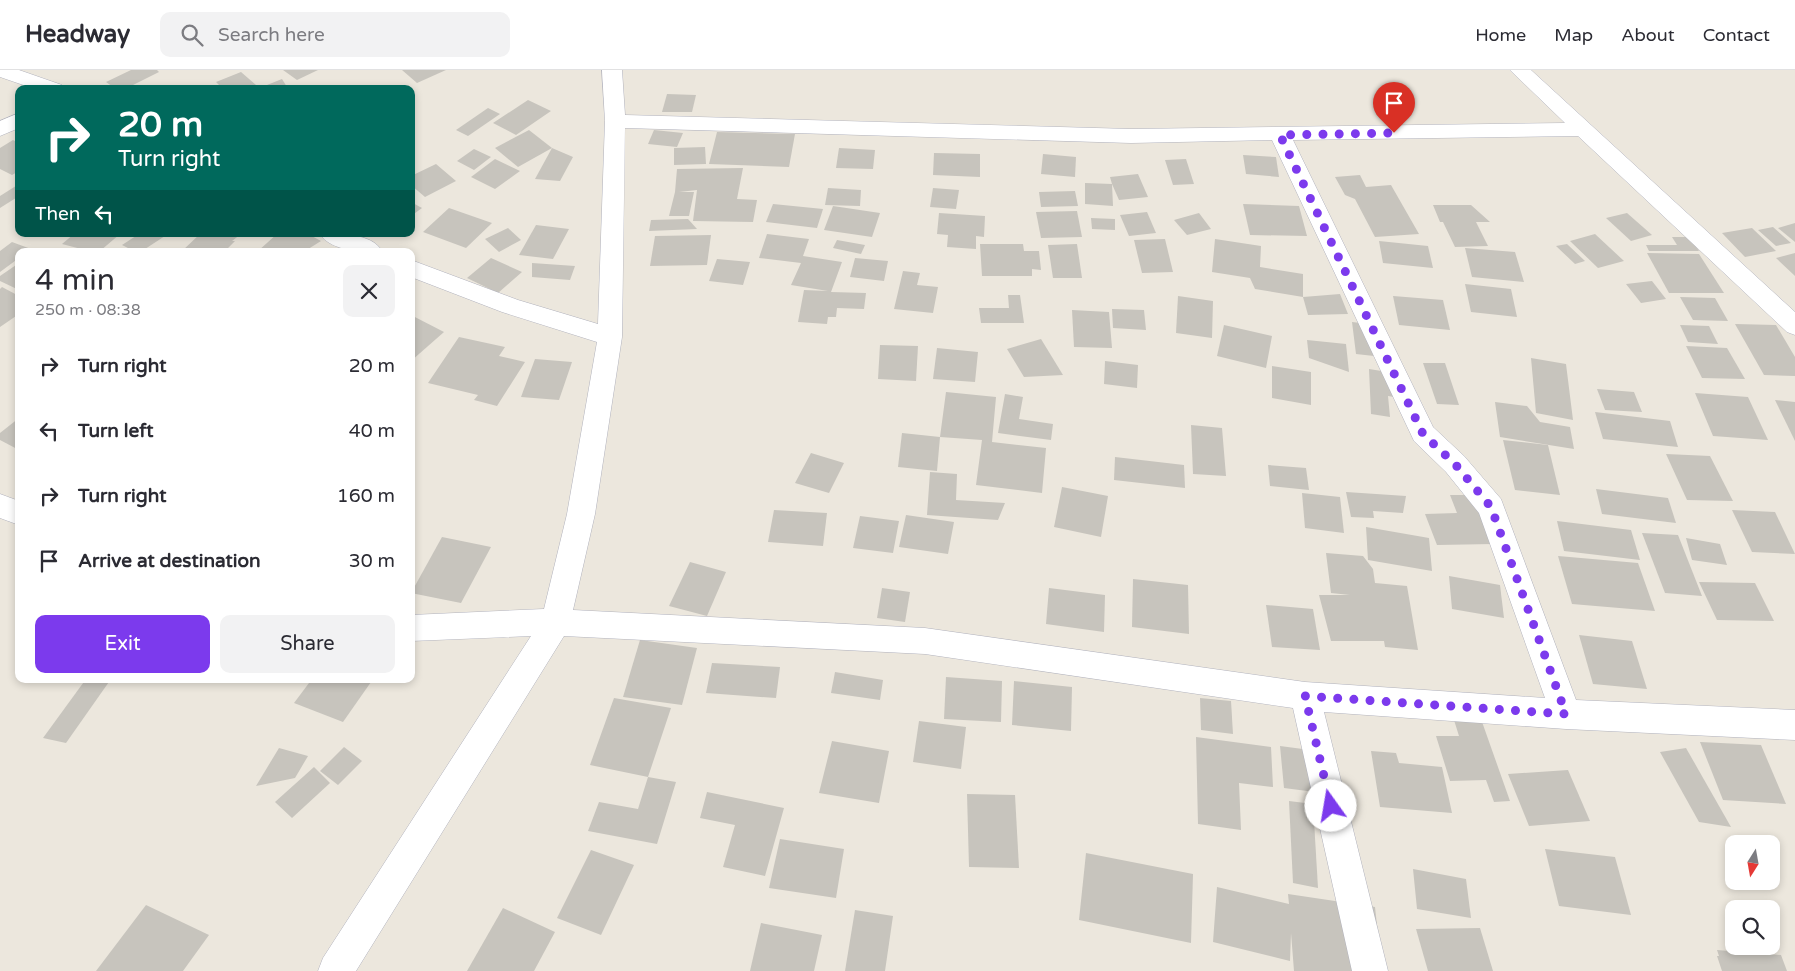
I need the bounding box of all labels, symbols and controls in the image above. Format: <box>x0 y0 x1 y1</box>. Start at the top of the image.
search box <box>160 12 510 57</box>
text: Headway <box>25 20 130 49</box>
icon: search <box>178 21 206 49</box>
text: Search here <box>218 24 325 46</box>
text: Home <box>1475 24 1526 46</box>
text: Map <box>1554 24 1593 46</box>
text: About <box>1621 24 1675 46</box>
text: Contact <box>1703 24 1770 46</box>
pin <box>1373 82 1415 133</box>
icon: arrive <box>1380 89 1408 117</box>
text: 20 m <box>118 104 203 146</box>
icon: right <box>35 105 100 170</box>
text: Turn right <box>118 146 220 172</box>
icon: left <box>90 200 118 228</box>
text: Then <box>35 203 80 225</box>
text: 4 min <box>35 262 115 299</box>
button: close <box>343 265 395 317</box>
text: 250 m · 08:38 <box>35 300 141 320</box>
icon: right <box>35 352 63 380</box>
text: Turn right <box>78 355 166 377</box>
text: 20 m <box>349 355 395 377</box>
icon: left <box>35 417 63 445</box>
text: Turn left <box>78 420 154 442</box>
text: 40 m <box>349 420 395 442</box>
icon: right <box>35 482 63 510</box>
text: Turn right <box>78 485 166 507</box>
text: 160 m <box>337 485 395 507</box>
icon: arrive <box>35 547 63 575</box>
text: Arrive at destination <box>78 550 261 572</box>
text: 30 m <box>349 550 395 572</box>
button: Exit <box>35 615 210 673</box>
button: Share <box>220 615 395 673</box>
position arrow <box>1304 779 1356 831</box>
north arrow <box>1725 835 1780 890</box>
map controls <box>1725 835 1780 955</box>
button: search <box>1725 900 1780 955</box>

